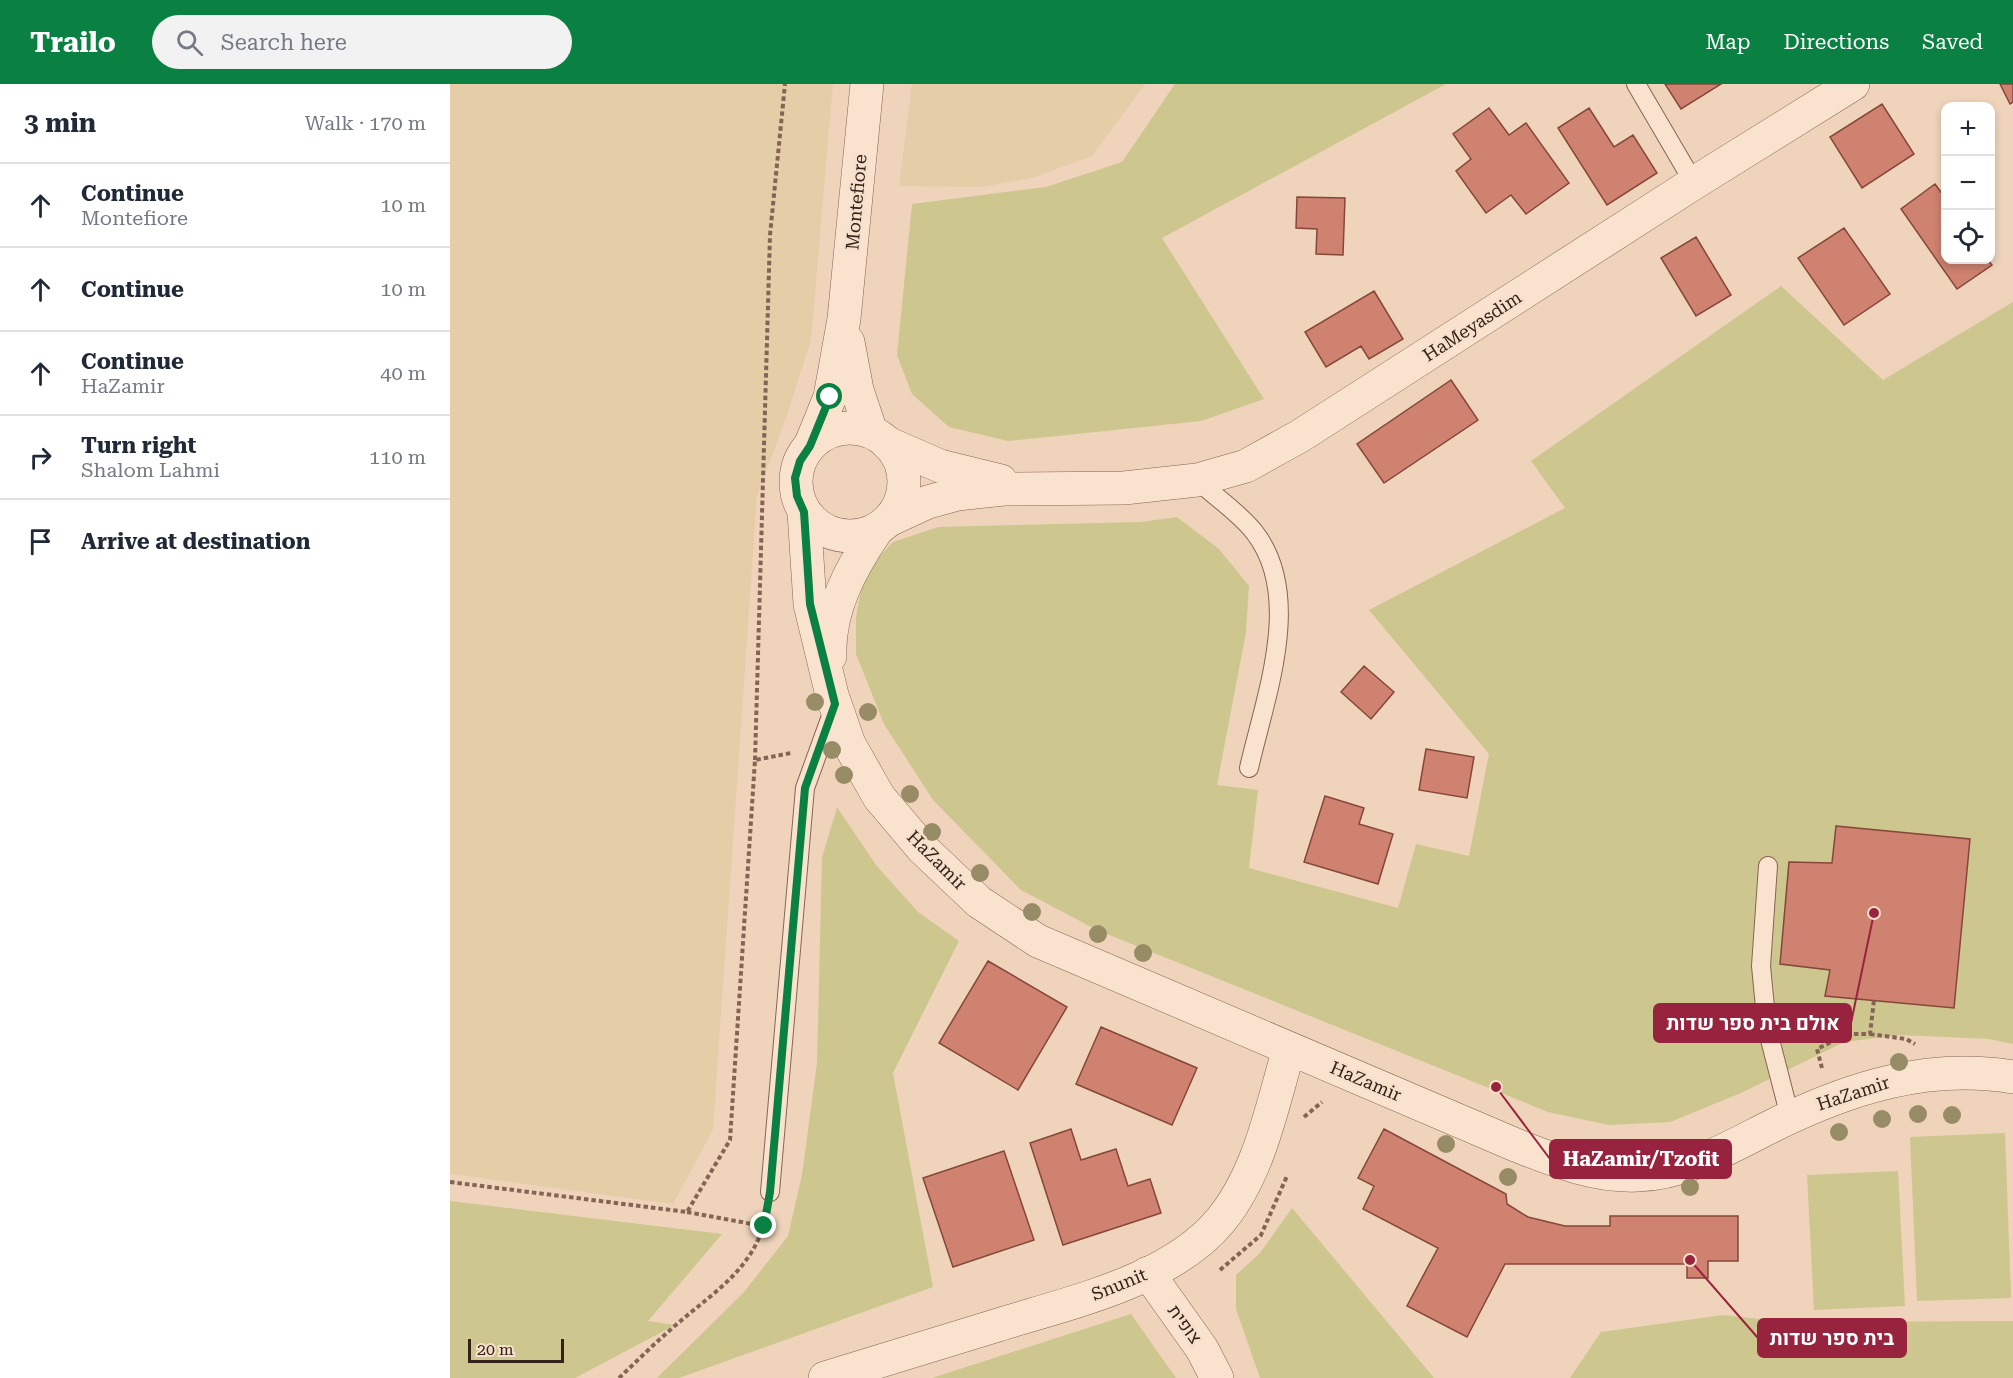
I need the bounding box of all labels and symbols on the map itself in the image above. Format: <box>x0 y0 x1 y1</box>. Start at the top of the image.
street label: Montefiore <box>841 153 871 251</box>
street label: HaMeyasdim <box>1419 286 1525 366</box>
route start <box>816 383 842 409</box>
street label: HaZamir <box>903 826 971 894</box>
callout: אולם בית ספר שדות <box>1654 1004 1851 1042</box>
text: אולם בית ספר שדות <box>1666 1011 1840 1035</box>
street label: HaZamir <box>1327 1057 1405 1105</box>
street label: HaZamir <box>1814 1071 1892 1115</box>
callout: HaZamir/Tzofit <box>1550 1140 1731 1178</box>
text: HaZamir/Tzofit <box>1563 1147 1719 1171</box>
route end <box>750 1212 776 1238</box>
street label: Snunit <box>1088 1263 1150 1305</box>
street label: צופית <box>1164 1300 1206 1348</box>
callout: בית ספר שדות <box>1758 1319 1906 1357</box>
text: בית ספר שדות <box>1770 1326 1894 1350</box>
scale bar <box>468 1336 564 1364</box>

